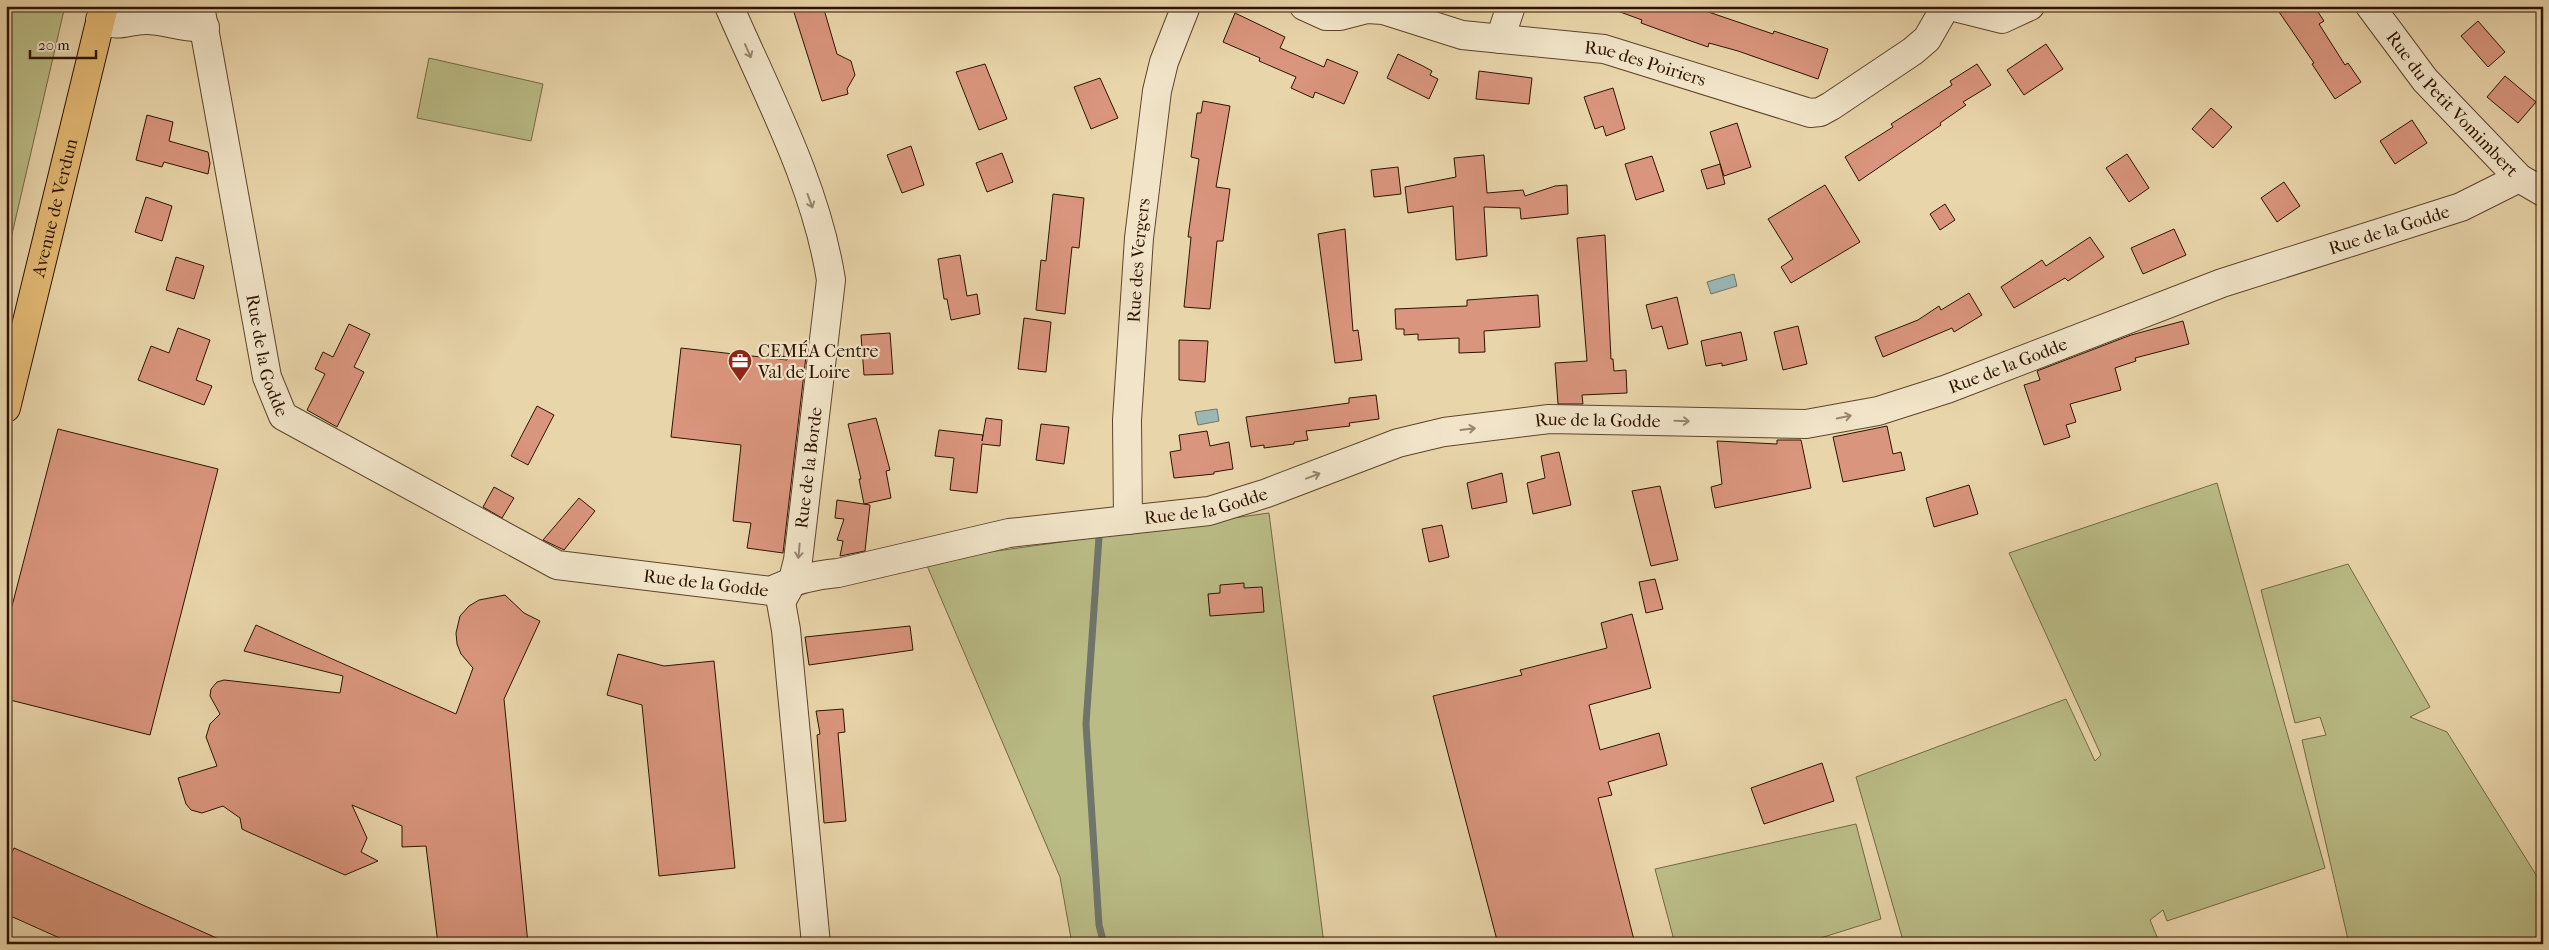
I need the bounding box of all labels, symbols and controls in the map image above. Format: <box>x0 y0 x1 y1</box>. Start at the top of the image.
street label: Rue du Petit Vomimbert <box>2382 27 2523 181</box>
scale bar <box>30 28 96 60</box>
text: 20 m <box>38 36 70 54</box>
street label: Rue des Poiriers <box>1584 37 1709 91</box>
one-way arrow <box>744 43 754 58</box>
street label: Avenue de Verdun <box>28 136 82 280</box>
one-way arrow <box>806 193 815 208</box>
street label: Rue des Vergers <box>1123 197 1154 323</box>
street label: Rue de la Godde <box>2326 201 2452 259</box>
street label: Rue de la Godde <box>242 293 293 420</box>
street label: Rue de la Godde <box>1945 333 2070 398</box>
place label: CEMÉA Centre Val de Loire <box>757 340 878 383</box>
office icon: CEMÉA Centre Val de Loire <box>727 348 753 382</box>
street label: Rue de la Borde <box>791 406 827 530</box>
street label: Rue de la Godde <box>1534 408 1661 432</box>
one-way arrow <box>1835 412 1851 422</box>
one-way arrow <box>1674 416 1690 425</box>
one-way arrow <box>1459 424 1475 434</box>
one-way arrow <box>1305 471 1320 480</box>
street label: Rue de la Godde <box>1143 483 1270 529</box>
one-way arrow <box>794 543 804 559</box>
street label: Rue de la Godde <box>642 565 770 601</box>

